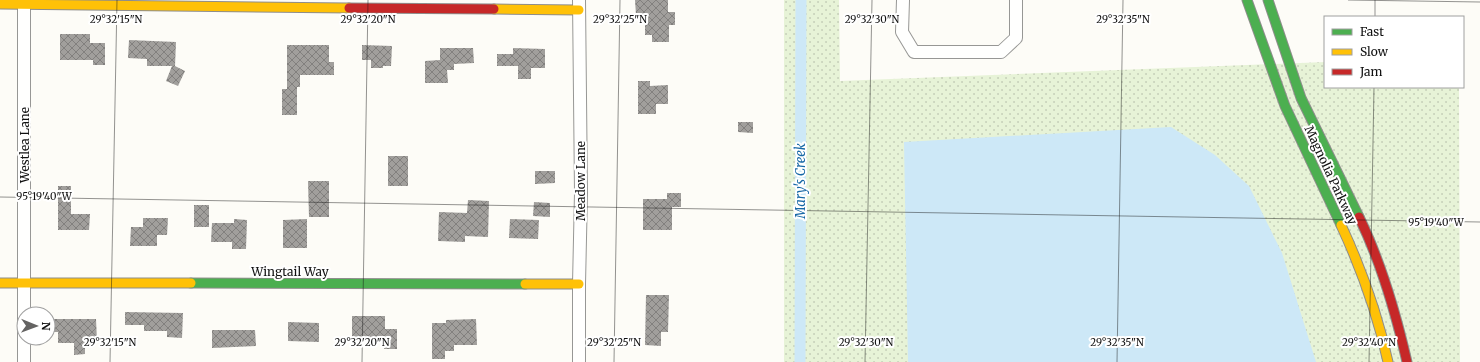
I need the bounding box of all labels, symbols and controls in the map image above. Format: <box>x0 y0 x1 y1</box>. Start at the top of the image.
text: 29°32'15"N <box>90 13 142 26</box>
text: 29°32'20"N <box>341 13 396 26</box>
text: 29°32'25"N <box>593 13 647 26</box>
text: 29°32'30"N <box>845 13 900 26</box>
text: 29°32'35"N <box>1096 13 1150 26</box>
legend <box>1324 16 1464 88</box>
text: Fast <box>1360 24 1384 39</box>
text: Slow <box>1360 44 1389 59</box>
text: Jam <box>1359 64 1383 79</box>
street label: Westlea Lane <box>17 107 32 184</box>
street label: Magnolia Parkway <box>1301 123 1361 227</box>
street label: Meadow Lane <box>573 141 588 221</box>
water label: Mary's Creek <box>792 143 809 220</box>
text: 95°19'40"W <box>16 190 73 203</box>
text: 95°19'40"W <box>1408 216 1465 229</box>
street label: Wingtail Way <box>250 264 329 279</box>
north arrow <box>16 306 56 346</box>
text: N <box>39 322 53 331</box>
text: 29°32'15"N <box>84 336 136 349</box>
text: 29°32'20"N <box>335 336 390 349</box>
text: 29°32'25"N <box>587 336 641 349</box>
text: 29°32'30"N <box>839 336 894 349</box>
text: 29°32'35"N <box>1090 336 1144 349</box>
text: 29°32'40"N <box>1342 336 1396 349</box>

